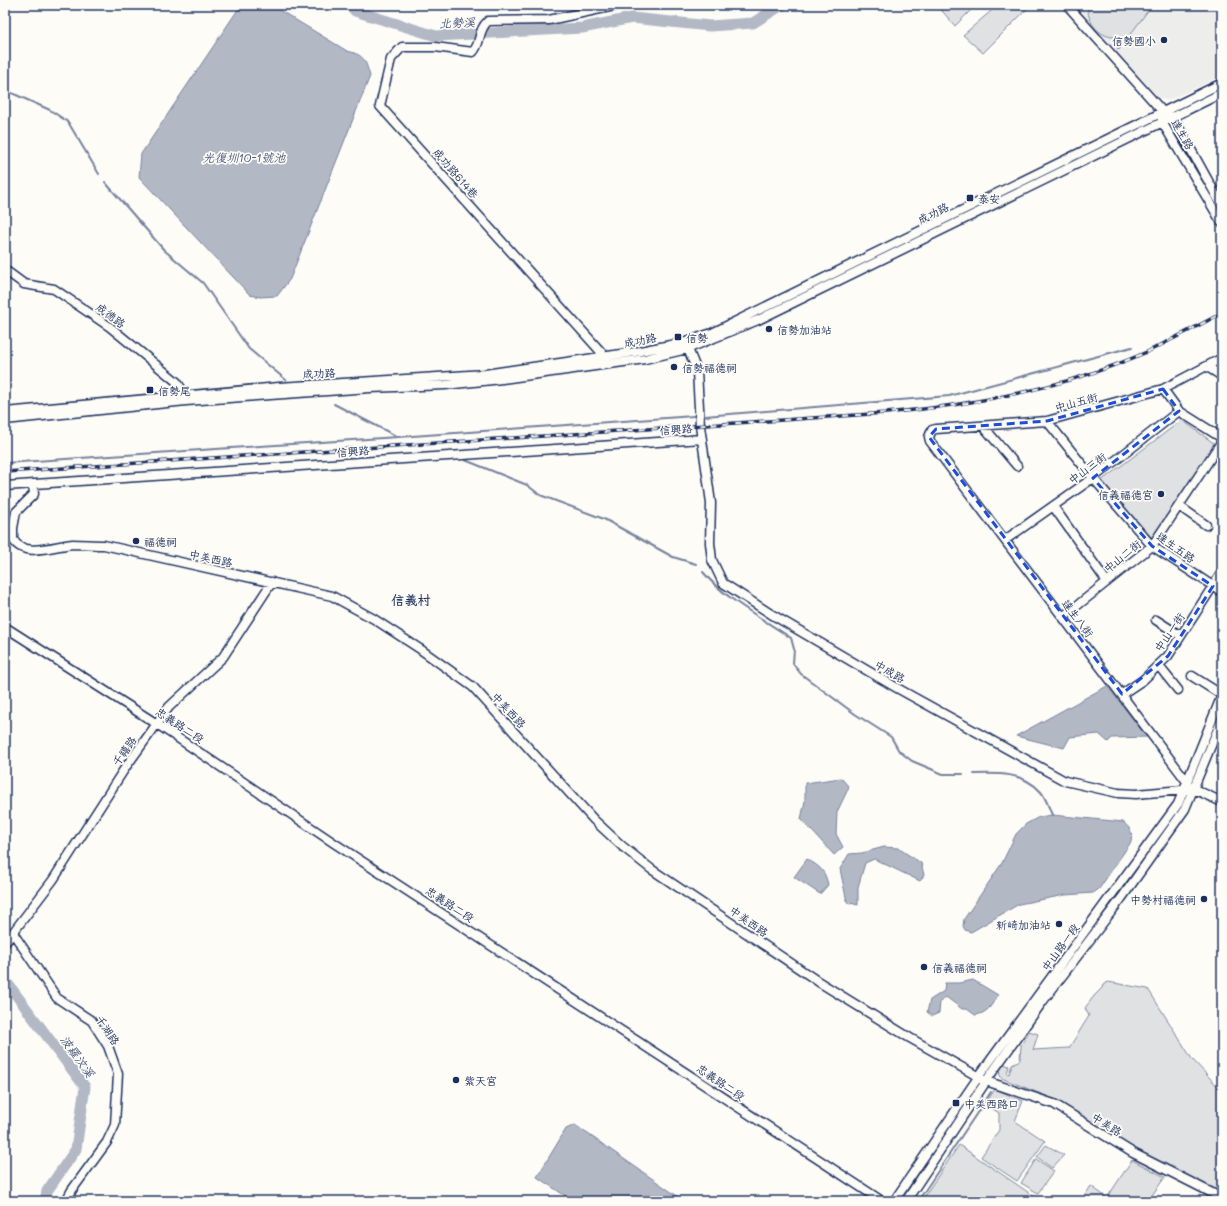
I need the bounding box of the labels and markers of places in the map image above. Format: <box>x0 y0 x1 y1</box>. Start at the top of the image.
place label: 信勢國小 <box>1112 33 1156 48</box>
marker: 信勢國小 <box>1159 35 1169 45</box>
place label: 泰安 <box>978 191 1000 206</box>
marker: 泰安 <box>965 193 975 203</box>
place label: 信勢加油站 <box>777 322 832 337</box>
marker: 信勢加油站 <box>764 324 774 334</box>
place label: 信勢 <box>686 330 708 345</box>
marker: 信勢 <box>673 332 683 342</box>
place label: 信勢福德祠 <box>682 360 737 375</box>
marker: 信勢福德祠 <box>669 362 679 372</box>
place label: 信勢尾 <box>158 383 191 398</box>
marker: 信勢尾 <box>145 385 155 395</box>
place label: 信義福德宮 <box>1098 487 1153 502</box>
marker: 信義福德宮 <box>1156 489 1166 499</box>
place label: 福德祠 <box>144 534 177 549</box>
marker: 福德祠 <box>131 536 141 546</box>
place label: 中勢村福德祠 <box>1130 892 1196 907</box>
marker: 中勢村福德祠 <box>1199 894 1209 904</box>
place label: 新崎加油站 <box>996 917 1051 932</box>
marker: 新崎加油站 <box>1054 919 1064 929</box>
place label: 信義福德祠 <box>932 960 987 975</box>
marker: 信義福德祠 <box>919 962 929 972</box>
place label: 紫天宮 <box>464 1073 497 1088</box>
marker: 紫天宮 <box>451 1075 461 1085</box>
place label: 中美西路口 <box>964 1096 1019 1111</box>
marker: 中美西路口 <box>951 1098 961 1108</box>

